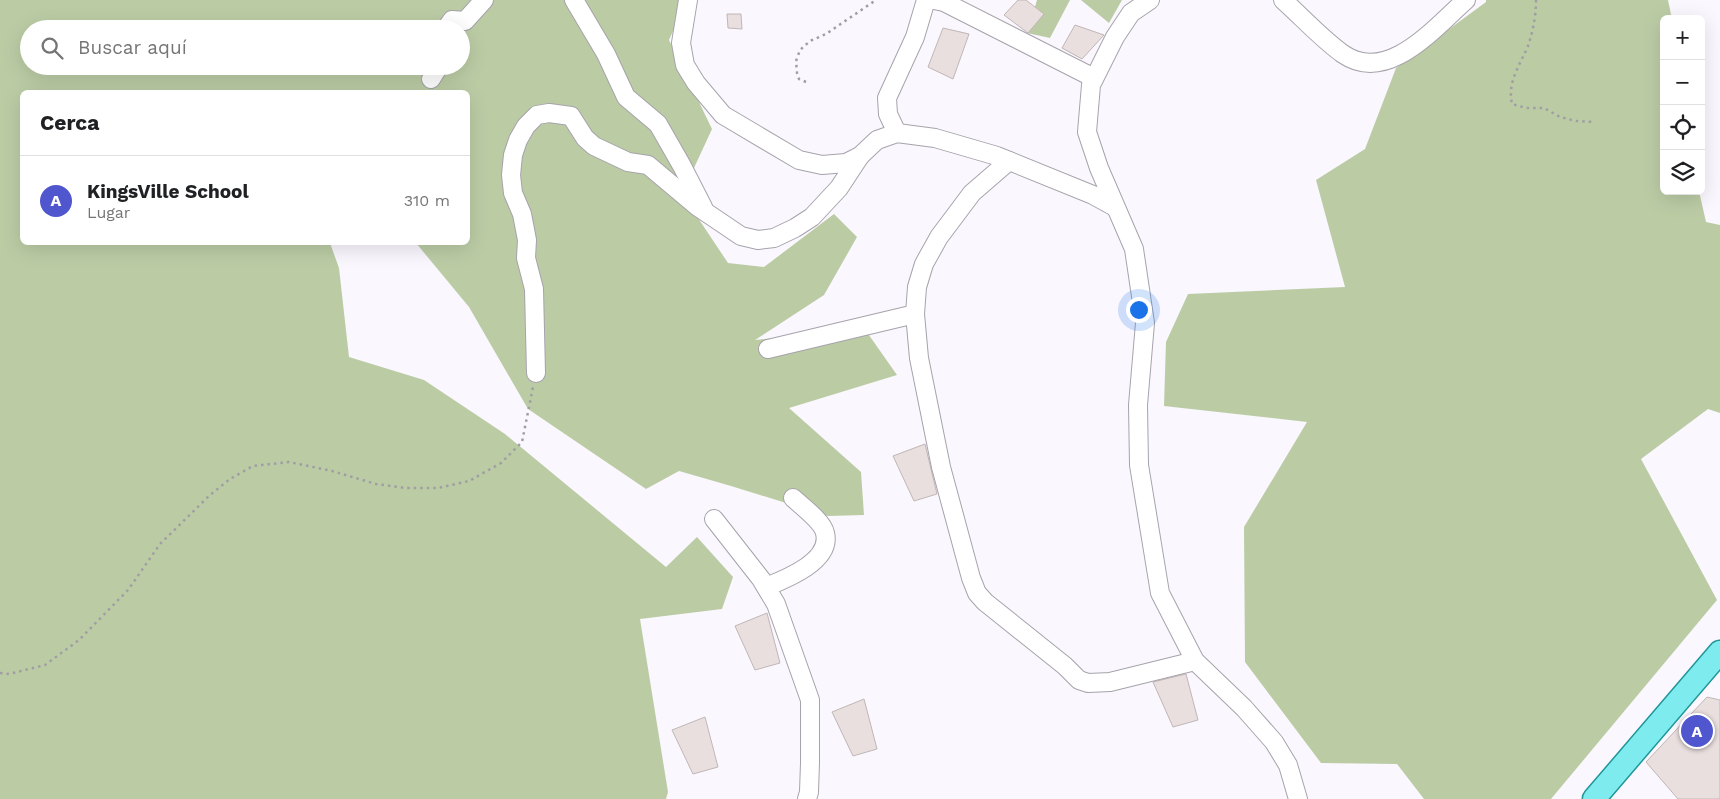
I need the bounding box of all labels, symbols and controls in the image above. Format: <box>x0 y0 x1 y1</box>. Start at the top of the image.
map controls <box>1660 15 1705 195</box>
button: + <box>1660 15 1705 60</box>
search box <box>20 20 470 75</box>
icon: search <box>38 34 66 62</box>
text: Buscar aquí <box>78 36 187 59</box>
button: − <box>1660 60 1705 105</box>
button: locate <box>1660 105 1705 150</box>
text: Cerca <box>40 110 99 135</box>
button: layers <box>1660 150 1705 195</box>
text: KingsVille School <box>87 180 249 203</box>
text: A <box>51 191 61 210</box>
text: 310 m <box>404 191 450 210</box>
text: Lugar <box>87 203 130 222</box>
your location <box>1126 297 1152 323</box>
pin: A <box>1681 712 1713 750</box>

